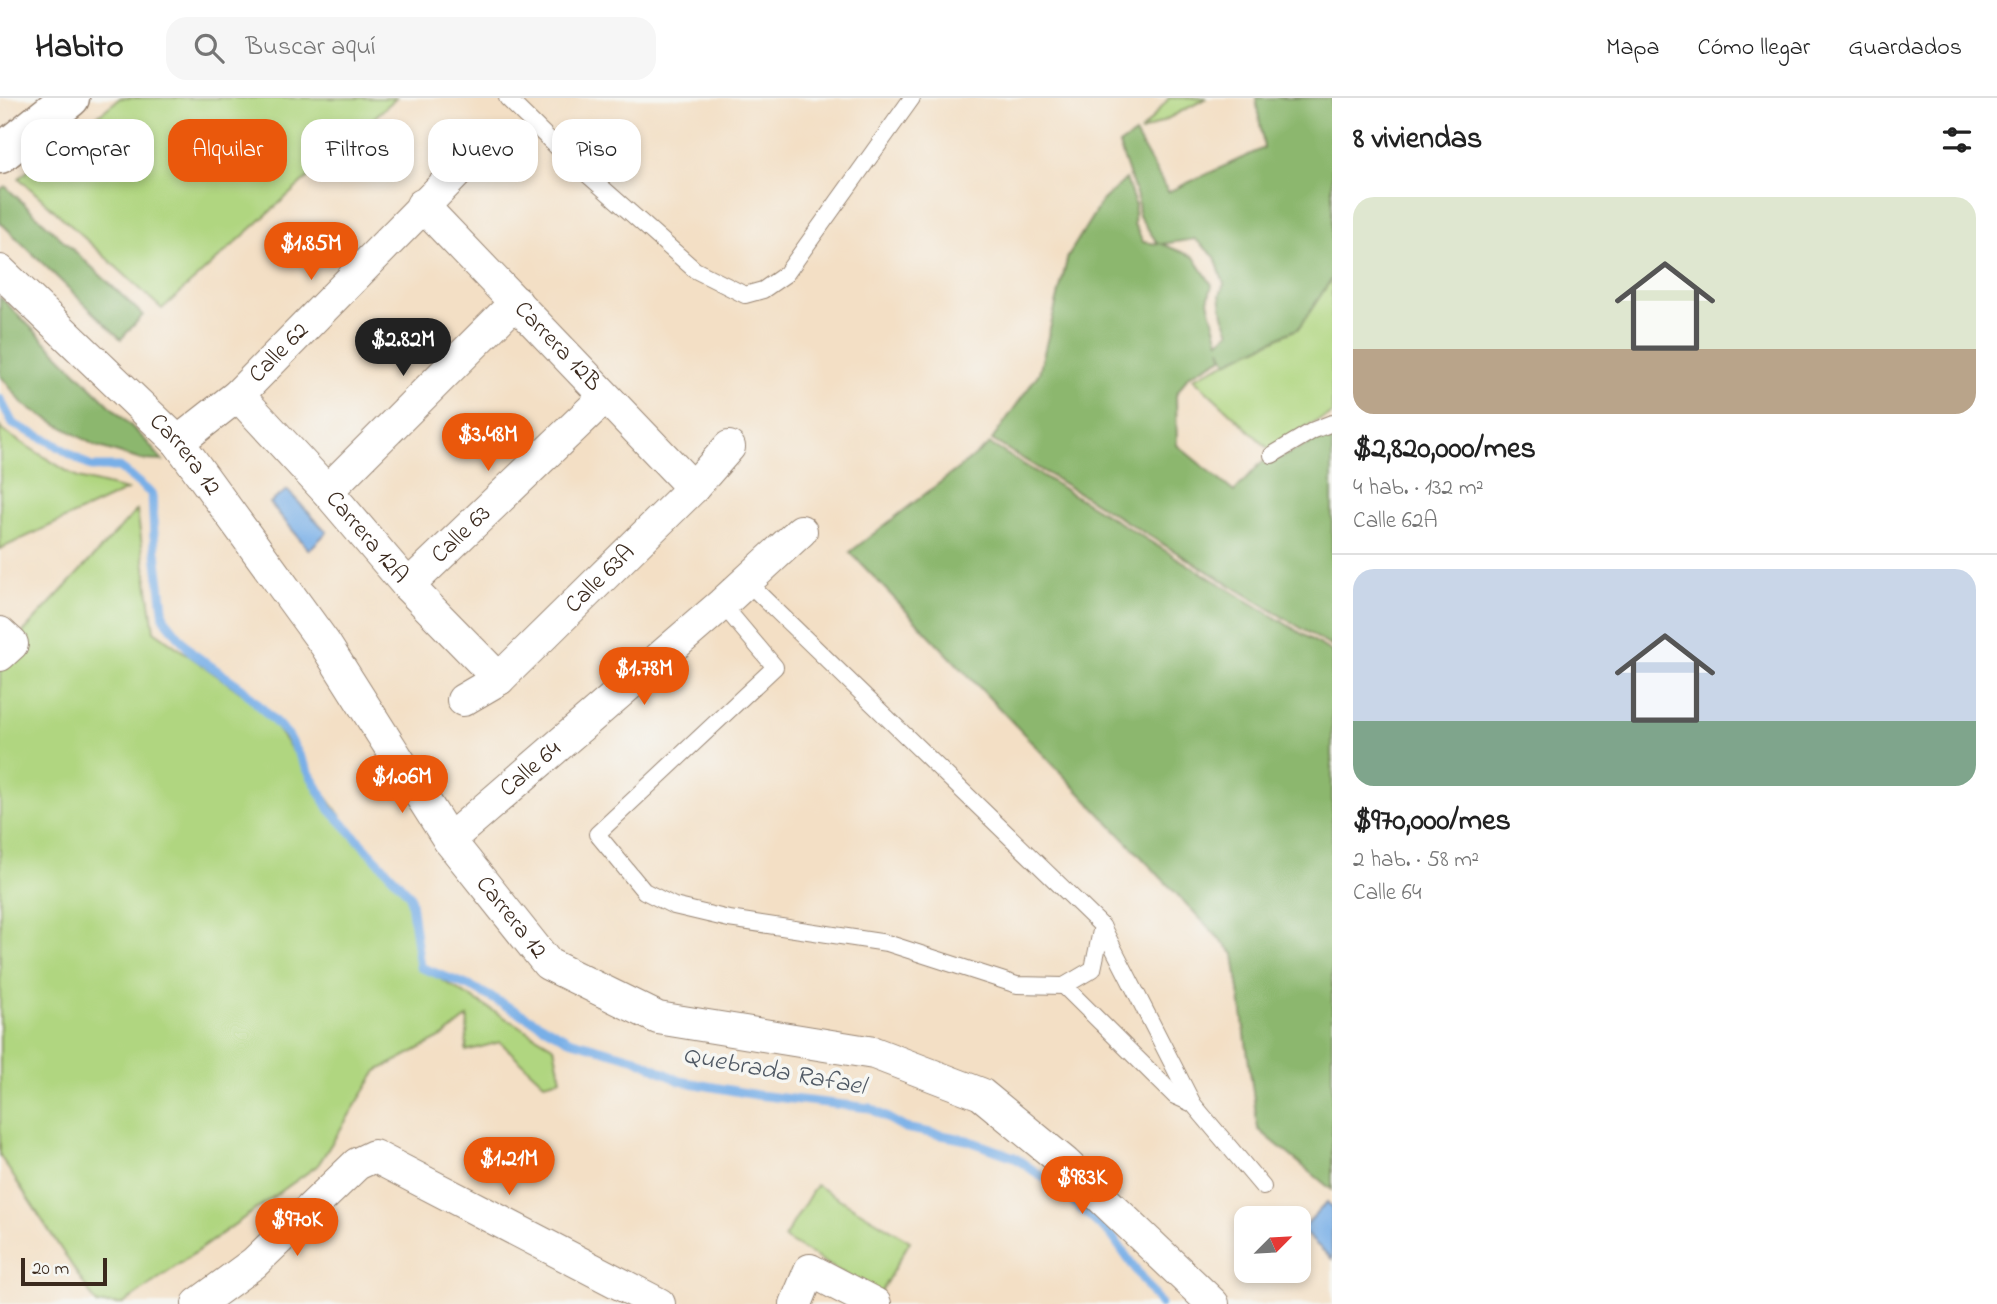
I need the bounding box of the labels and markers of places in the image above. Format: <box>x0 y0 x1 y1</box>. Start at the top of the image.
pin: $1.85M <box>254 222 368 282</box>
pin: $2.82M <box>346 318 460 378</box>
pin: $3.48M <box>431 414 545 473</box>
pin: $1.78M <box>587 648 701 707</box>
pin: $1.06M <box>345 756 459 815</box>
pin: $1.21M <box>452 1138 566 1197</box>
pin: $983K <box>1033 1156 1131 1216</box>
pin: $970K <box>248 1198 346 1258</box>

